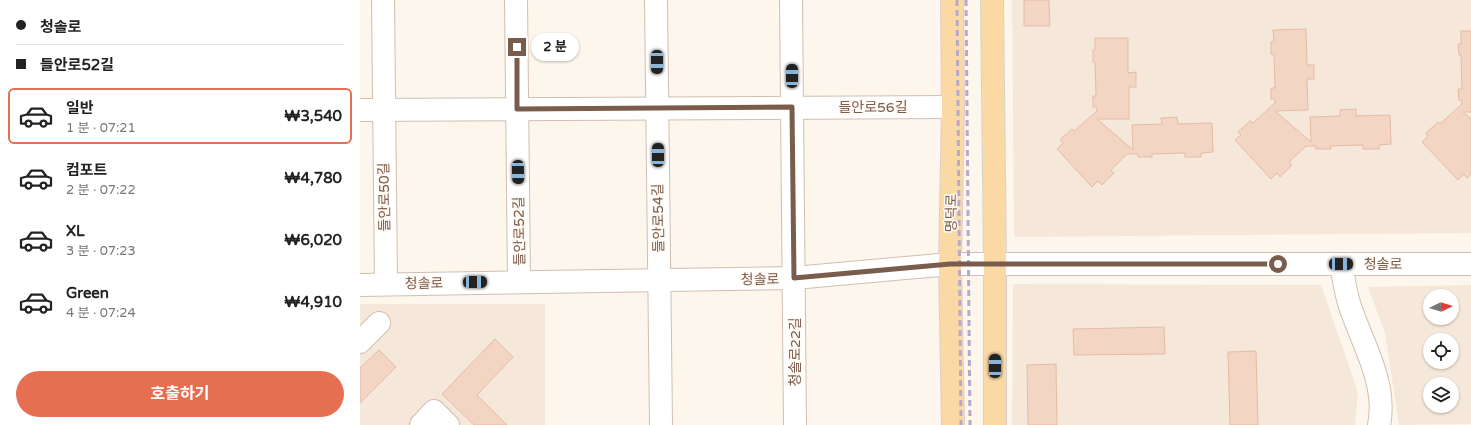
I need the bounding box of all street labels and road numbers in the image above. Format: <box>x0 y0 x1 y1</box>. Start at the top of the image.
street label: 들안로56길 <box>838 99 908 116</box>
street label: 들안로50길 <box>375 162 394 232</box>
street label: 들안로54길 <box>649 183 668 253</box>
street label: 명덕로 <box>943 193 960 232</box>
street label: 들안로52길 <box>510 196 529 266</box>
street label: 청솔로 <box>1364 256 1402 273</box>
street label: 청솔로 <box>741 271 780 288</box>
street label: 청솔로 <box>405 275 444 292</box>
street label: 청솔로22길 <box>787 317 804 387</box>

